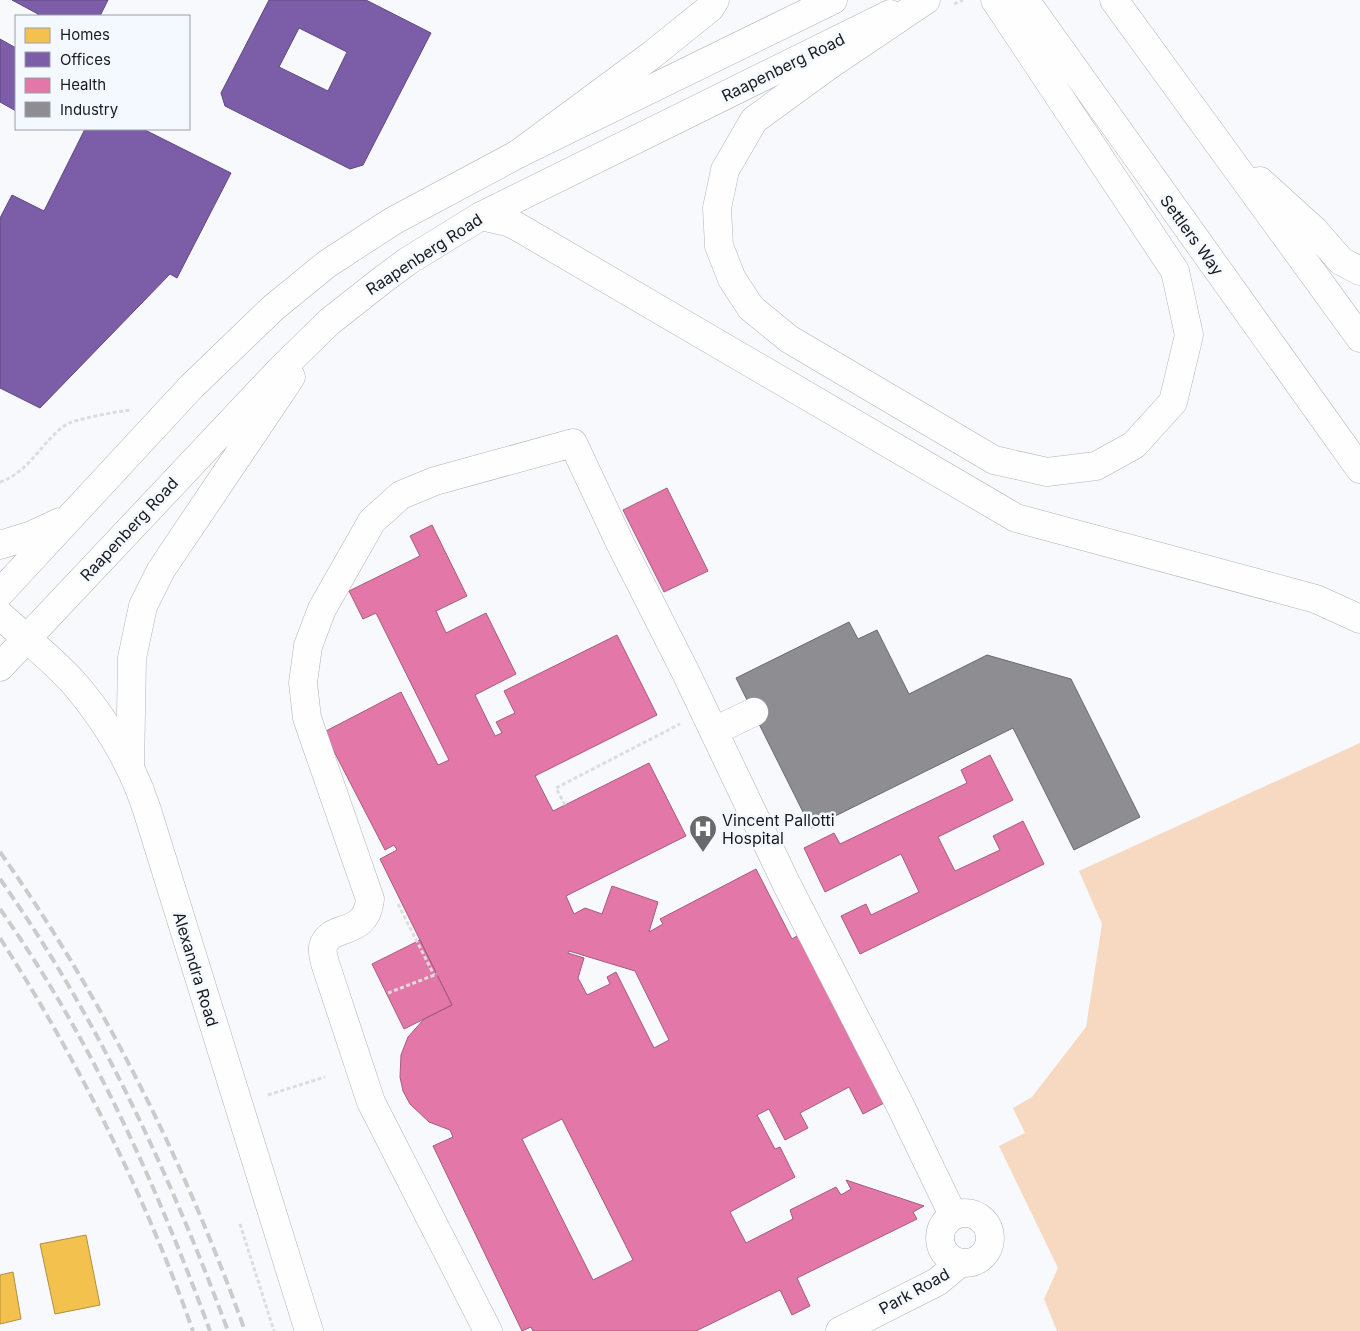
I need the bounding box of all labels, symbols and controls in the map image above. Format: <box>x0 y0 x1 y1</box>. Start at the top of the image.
legend <box>15 15 190 130</box>
text: Homes <box>60 25 110 44</box>
street label: Raapenberg Road <box>718 29 848 105</box>
text: Offices <box>60 50 111 69</box>
text: Health <box>60 75 106 94</box>
text: Industry <box>60 100 119 119</box>
street label: Settlers Way <box>1156 191 1228 279</box>
street label: Raapenberg Road <box>362 209 486 299</box>
street label: Raapenberg Road <box>76 473 182 585</box>
place label: Vincent Pallotti Hospital <box>722 810 835 848</box>
hospital icon: Vincent Pallotti Hospital <box>688 814 718 853</box>
street label: Alexandra Road <box>169 909 223 1029</box>
street label: Park Road <box>875 1264 953 1318</box>

